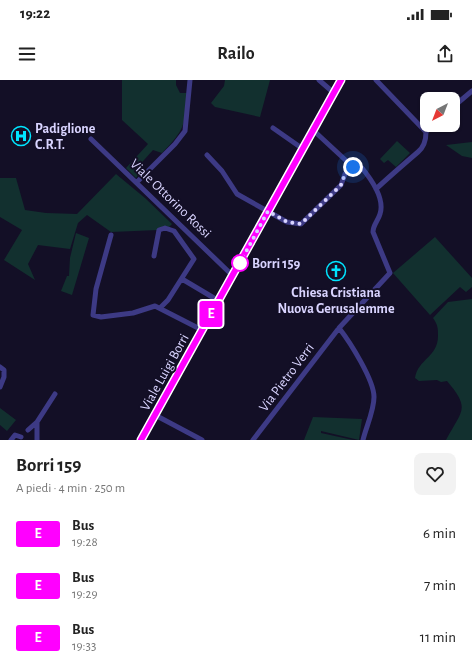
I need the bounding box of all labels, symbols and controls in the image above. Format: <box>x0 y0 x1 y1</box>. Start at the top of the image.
text: 19:22 <box>20 6 50 21</box>
icon: menu <box>16 43 38 65</box>
icon: share <box>434 43 456 65</box>
text: Railo <box>217 45 255 63</box>
north arrow <box>420 92 460 132</box>
map controls <box>420 92 460 132</box>
place label: Padiglione C.R.T. <box>35 122 96 152</box>
hospital icon: Padiglione C.R.T. <box>10 125 32 147</box>
street label: Viale Ottorino Rossi <box>127 157 213 241</box>
your location <box>343 157 363 177</box>
marker: Borri 159 <box>231 254 249 272</box>
place label: Borri 159 <box>252 257 300 271</box>
church icon: Chiesa Cristiana Nuova Gerusalemme <box>325 260 347 282</box>
place label: Chiesa Cristiana Nuova Gerusalemme <box>277 286 395 316</box>
line badge: E <box>198 301 224 327</box>
text: E <box>207 307 215 321</box>
street label: Viale Luigi Borri <box>138 332 192 413</box>
street label: Via Pietro Verri <box>257 341 317 414</box>
button: heart <box>414 453 456 495</box>
text: Borri 159 <box>16 456 81 475</box>
text: A piedi · 4 min · 250 m <box>16 482 125 495</box>
text: Bus <box>72 518 94 533</box>
text: 6 min <box>423 526 456 541</box>
text: E <box>34 527 42 541</box>
text: 19:28 <box>72 536 98 549</box>
text: Bus <box>72 570 94 585</box>
text: 7 min <box>424 578 456 593</box>
text: E <box>34 579 42 593</box>
text: 19:29 <box>72 588 98 601</box>
text: Bus <box>72 622 94 637</box>
text: 11 min <box>420 630 456 645</box>
text: E <box>34 631 42 645</box>
text: 19:33 <box>72 640 96 653</box>

